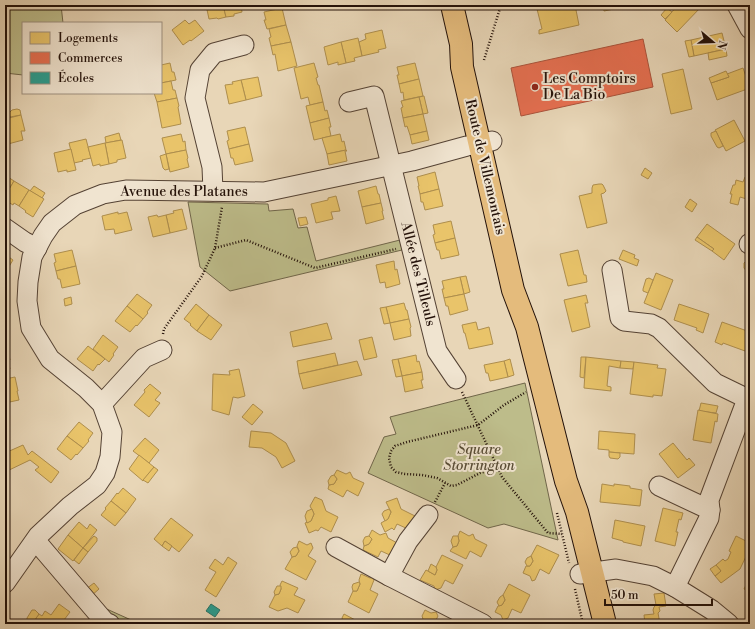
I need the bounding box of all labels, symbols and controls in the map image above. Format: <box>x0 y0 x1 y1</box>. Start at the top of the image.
legend <box>22 22 162 94</box>
north arrow <box>693 22 733 62</box>
text: Logements <box>58 31 118 46</box>
text: N <box>713 39 730 52</box>
text: Commerces <box>58 51 123 66</box>
text: Écoles <box>58 69 94 86</box>
place label: Les Comptoirs De La Bio <box>543 70 636 104</box>
marker: Les Comptoirs De La Bio <box>530 82 540 92</box>
street label: Route de Villemontais <box>461 97 509 237</box>
street label: Avenue des Platanes <box>119 183 248 201</box>
street label: Allée des Tilleuls <box>396 219 440 328</box>
park label: Square Storrington <box>443 441 515 475</box>
scale bar <box>605 581 712 607</box>
text: 50 m <box>611 588 639 603</box>

